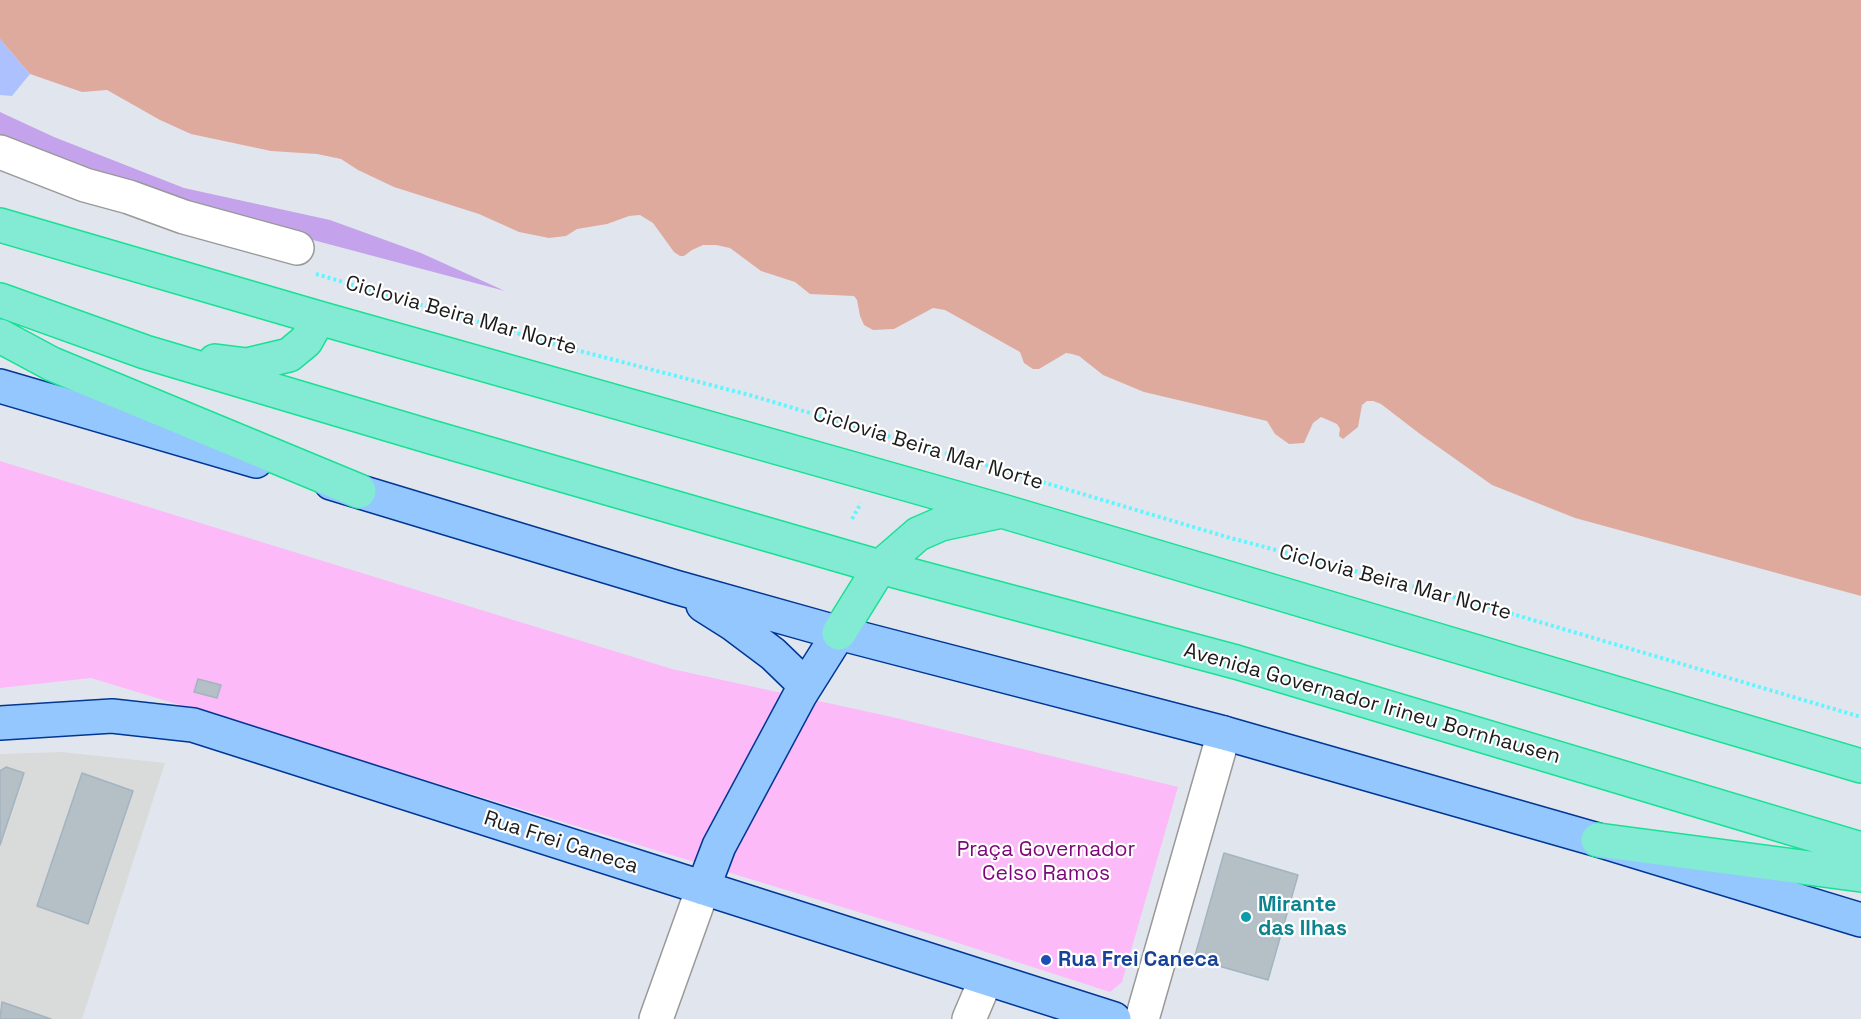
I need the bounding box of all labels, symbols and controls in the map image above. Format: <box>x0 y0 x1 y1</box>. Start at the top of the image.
street label: Ciclovia Beira Mar Norte <box>342 271 580 361</box>
street label: Ciclovia Beira Mar Norte <box>810 402 1046 496</box>
street label: Ciclovia Beira Mar Norte <box>1276 540 1514 626</box>
street label: Avenida Governador Irineu Bornhausen <box>1181 638 1563 770</box>
street label: Rua Frei Caneca <box>481 806 641 880</box>
park label: Praça Governador Celso Ramos <box>957 837 1135 887</box>
place label: Mirante das Ilhas <box>1258 892 1347 942</box>
marker: Mirante das Ilhas <box>1239 910 1253 924</box>
place label: Rua Frei Caneca <box>1058 947 1219 973</box>
marker: Rua Frei Caneca <box>1039 953 1053 967</box>

